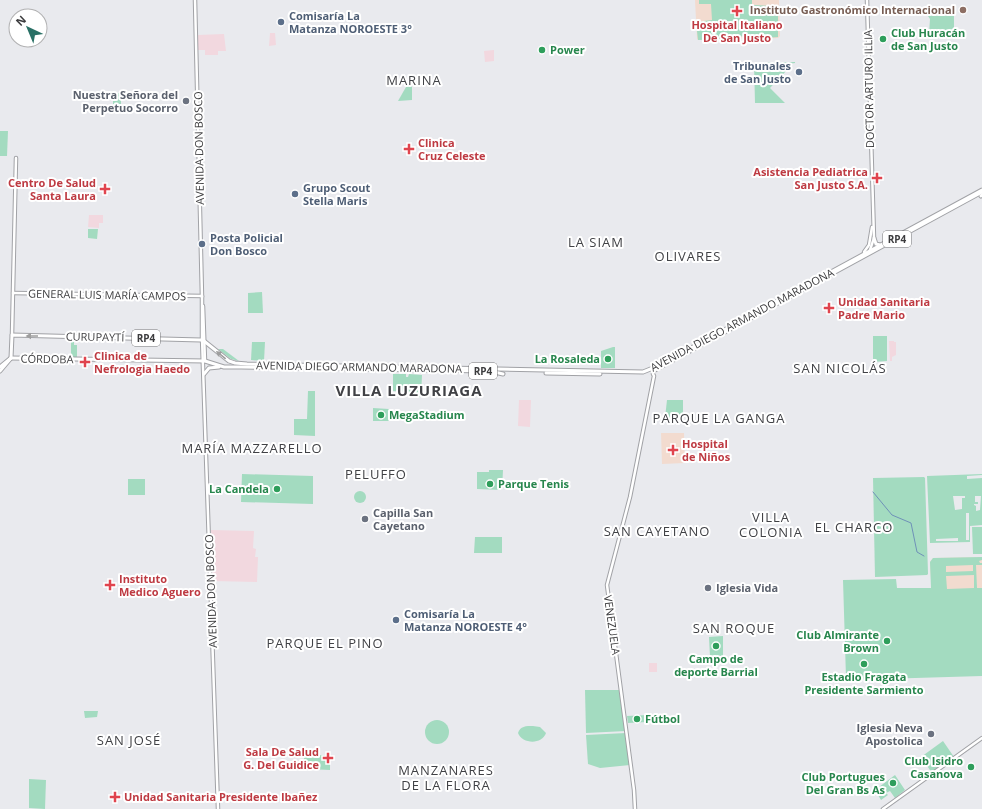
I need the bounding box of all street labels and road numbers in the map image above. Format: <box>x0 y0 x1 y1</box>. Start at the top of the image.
street label: DOCTOR ARTURO ILLIA <box>860 30 877 148</box>
street label: AVENIDA DON BOSCO <box>190 91 207 205</box>
road number: RP4 <box>883 231 911 247</box>
street label: AVENIDA DIEGO ARMANDO MARADONA <box>647 265 836 375</box>
street label: GENERAL LUIS MARÍA CAMPOS <box>28 286 186 303</box>
street label: CURUPAYTÍ <box>66 328 125 345</box>
road number: RP4 <box>132 330 160 346</box>
street label: CÓRDOBA <box>20 351 74 366</box>
street label: AVENIDA DIEGO ARMANDO MARADONA <box>256 357 462 376</box>
road number: RP4 <box>469 363 497 379</box>
street label: AVENIDA DON BOSCO <box>201 534 220 648</box>
street label: VENEZUELA <box>601 594 624 656</box>

